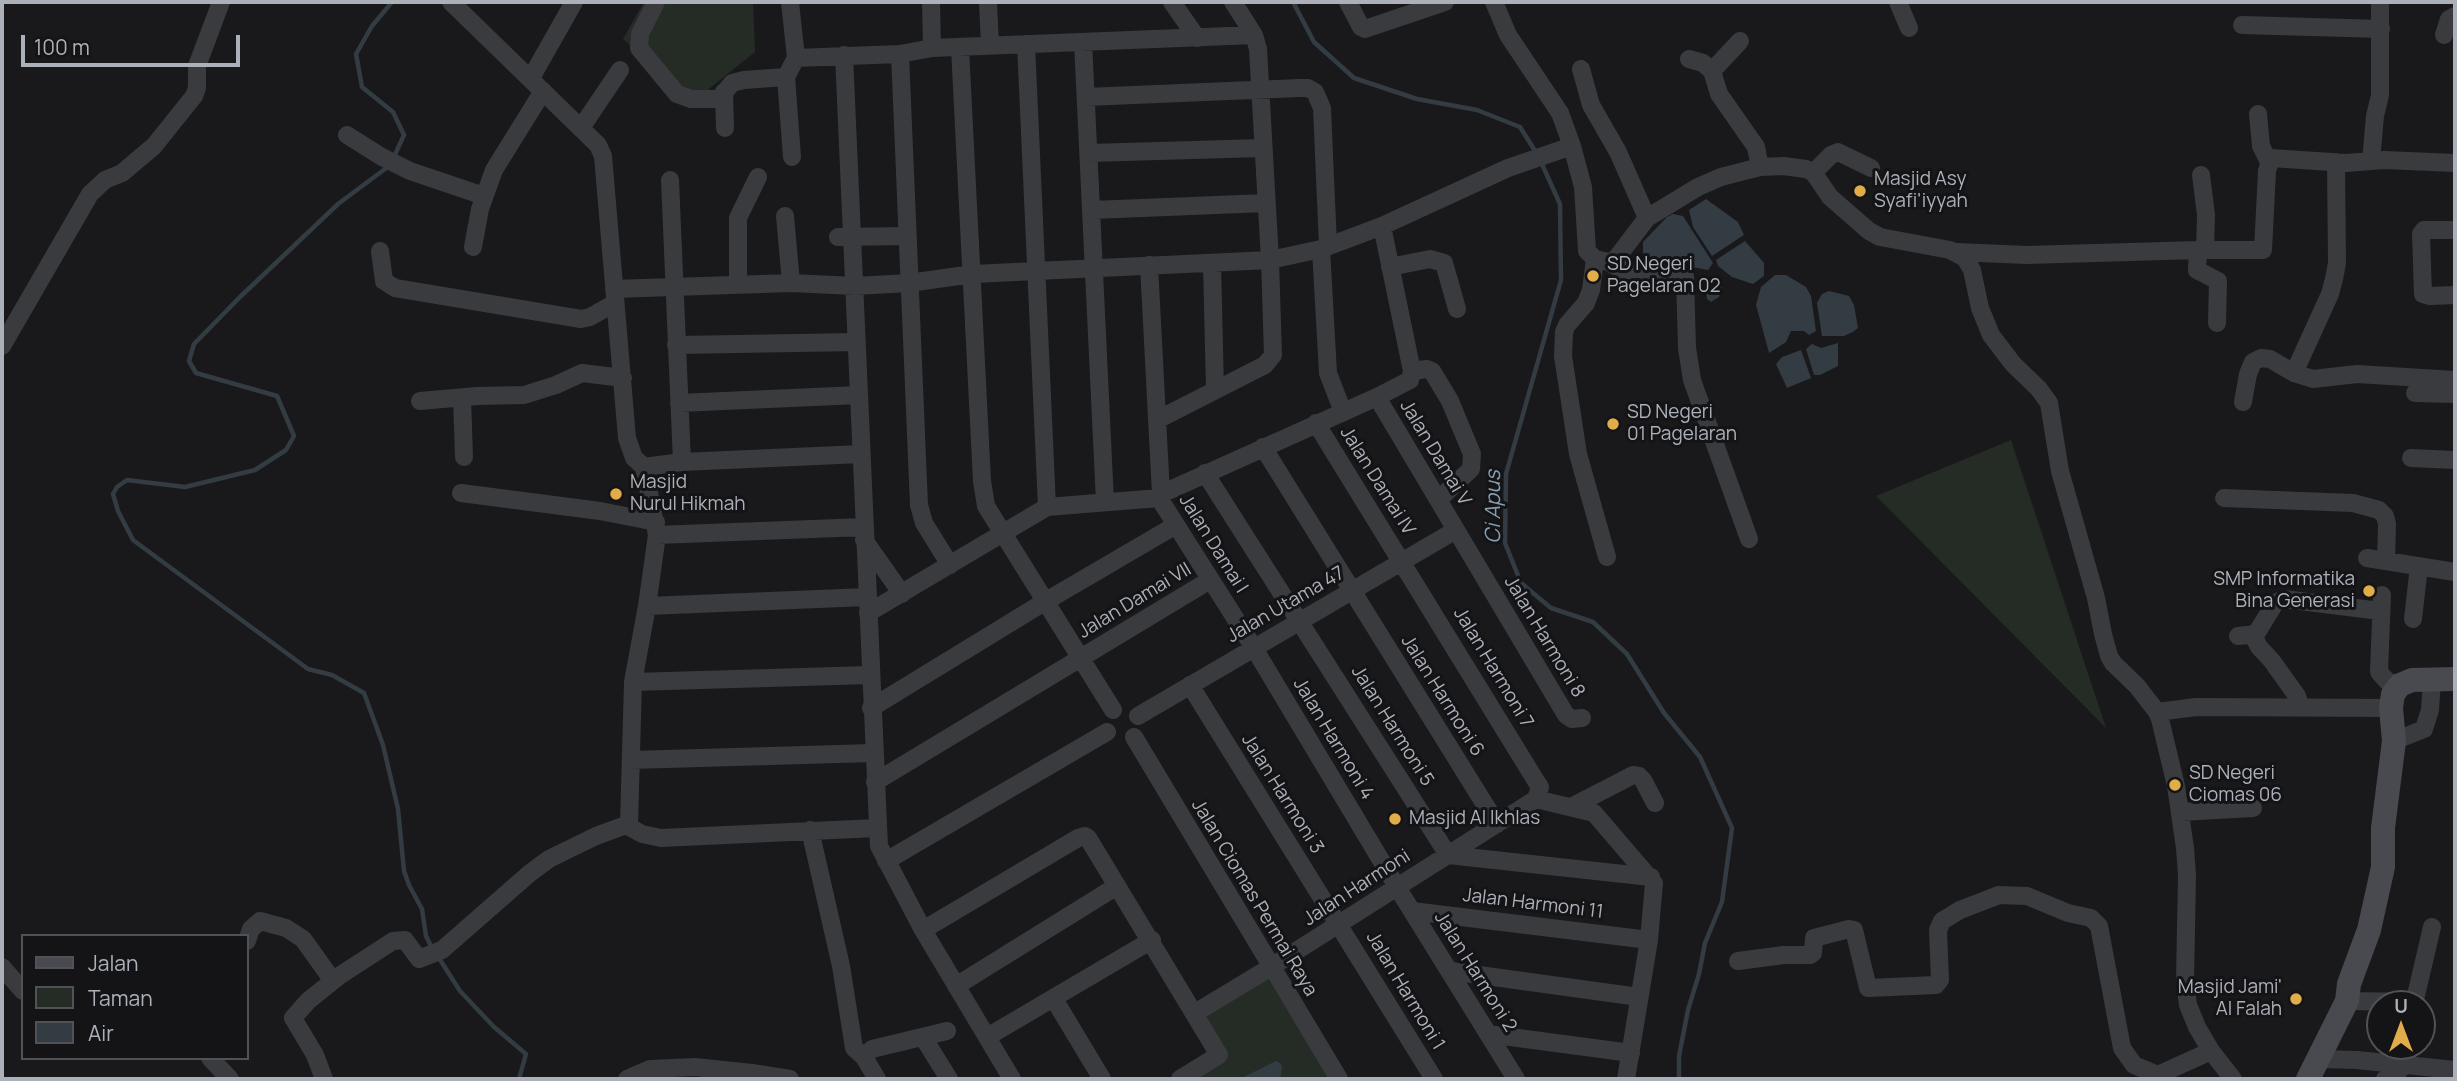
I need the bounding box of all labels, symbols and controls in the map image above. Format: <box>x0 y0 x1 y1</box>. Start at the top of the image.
scale bar <box>24 21 243 65</box>
text: 100 m <box>34 33 90 61</box>
place label: Masjid Asy Syafi'iyyah <box>1874 169 1968 213</box>
marker: Masjid Asy Syafi'iyyah <box>1852 183 1868 199</box>
place label: SD Negeri Pagelaran 02 <box>1607 254 1720 298</box>
marker: SD Negeri Pagelaran 02 <box>1585 268 1601 284</box>
street label: Jalan Damai V <box>1395 396 1475 510</box>
place label: SD Negeri 01 Pagelaran <box>1627 402 1737 446</box>
marker: SD Negeri 01 Pagelaran <box>1605 416 1621 432</box>
street label: Jalan Damai IV <box>1335 423 1419 539</box>
water label: Ci Apus <box>1481 470 1507 544</box>
place label: Masjid Nurul Hikmah <box>630 472 745 516</box>
marker: Masjid Nurul Hikmah <box>608 486 624 502</box>
street label: Jalan Damai I <box>1174 490 1252 598</box>
street label: Jalan Damai VII <box>1074 558 1196 644</box>
street label: Jalan Utama 47 <box>1223 562 1349 648</box>
place label: SMP Informatika Bina Generasi <box>2213 569 2355 613</box>
street label: Jalan Harmoni 8 <box>1499 572 1589 702</box>
marker: SMP Informatika Bina Generasi <box>2361 583 2377 599</box>
street label: Jalan Harmoni 7 <box>1448 604 1538 732</box>
street label: Jalan Harmoni 6 <box>1396 631 1488 761</box>
street label: Jalan Harmoni 5 <box>1346 662 1438 790</box>
street label: Jalan Harmoni 4 <box>1288 674 1378 804</box>
street label: Jalan Harmoni 3 <box>1236 730 1328 858</box>
place label: SD Negeri Ciomas 06 <box>2189 763 2282 807</box>
marker: SD Negeri Ciomas 06 <box>2167 777 2183 793</box>
street label: Jalan Ciomas Permai Raya <box>1186 795 1322 1001</box>
place label: Masjid Al Ikhlas <box>1409 808 1540 830</box>
marker: Masjid Al Ikhlas <box>1387 811 1403 827</box>
street label: Jalan Harmoni <box>1299 845 1415 931</box>
street label: Jalan Harmoni 11 <box>1461 884 1605 924</box>
street label: Jalan Harmoni 2 <box>1429 908 1521 1036</box>
street label: Jalan Harmoni 1 <box>1361 928 1449 1054</box>
legend <box>21 934 248 1060</box>
text: Jalan <box>88 949 138 977</box>
place label: Masjid Jami' Al Falah <box>2178 977 2282 1021</box>
text: Taman <box>88 984 153 1012</box>
north arrow <box>2366 990 2436 1060</box>
marker: Masjid Jami' Al Falah <box>2288 991 2304 1007</box>
text: U <box>2394 993 2408 1019</box>
text: Air <box>88 1019 114 1047</box>

